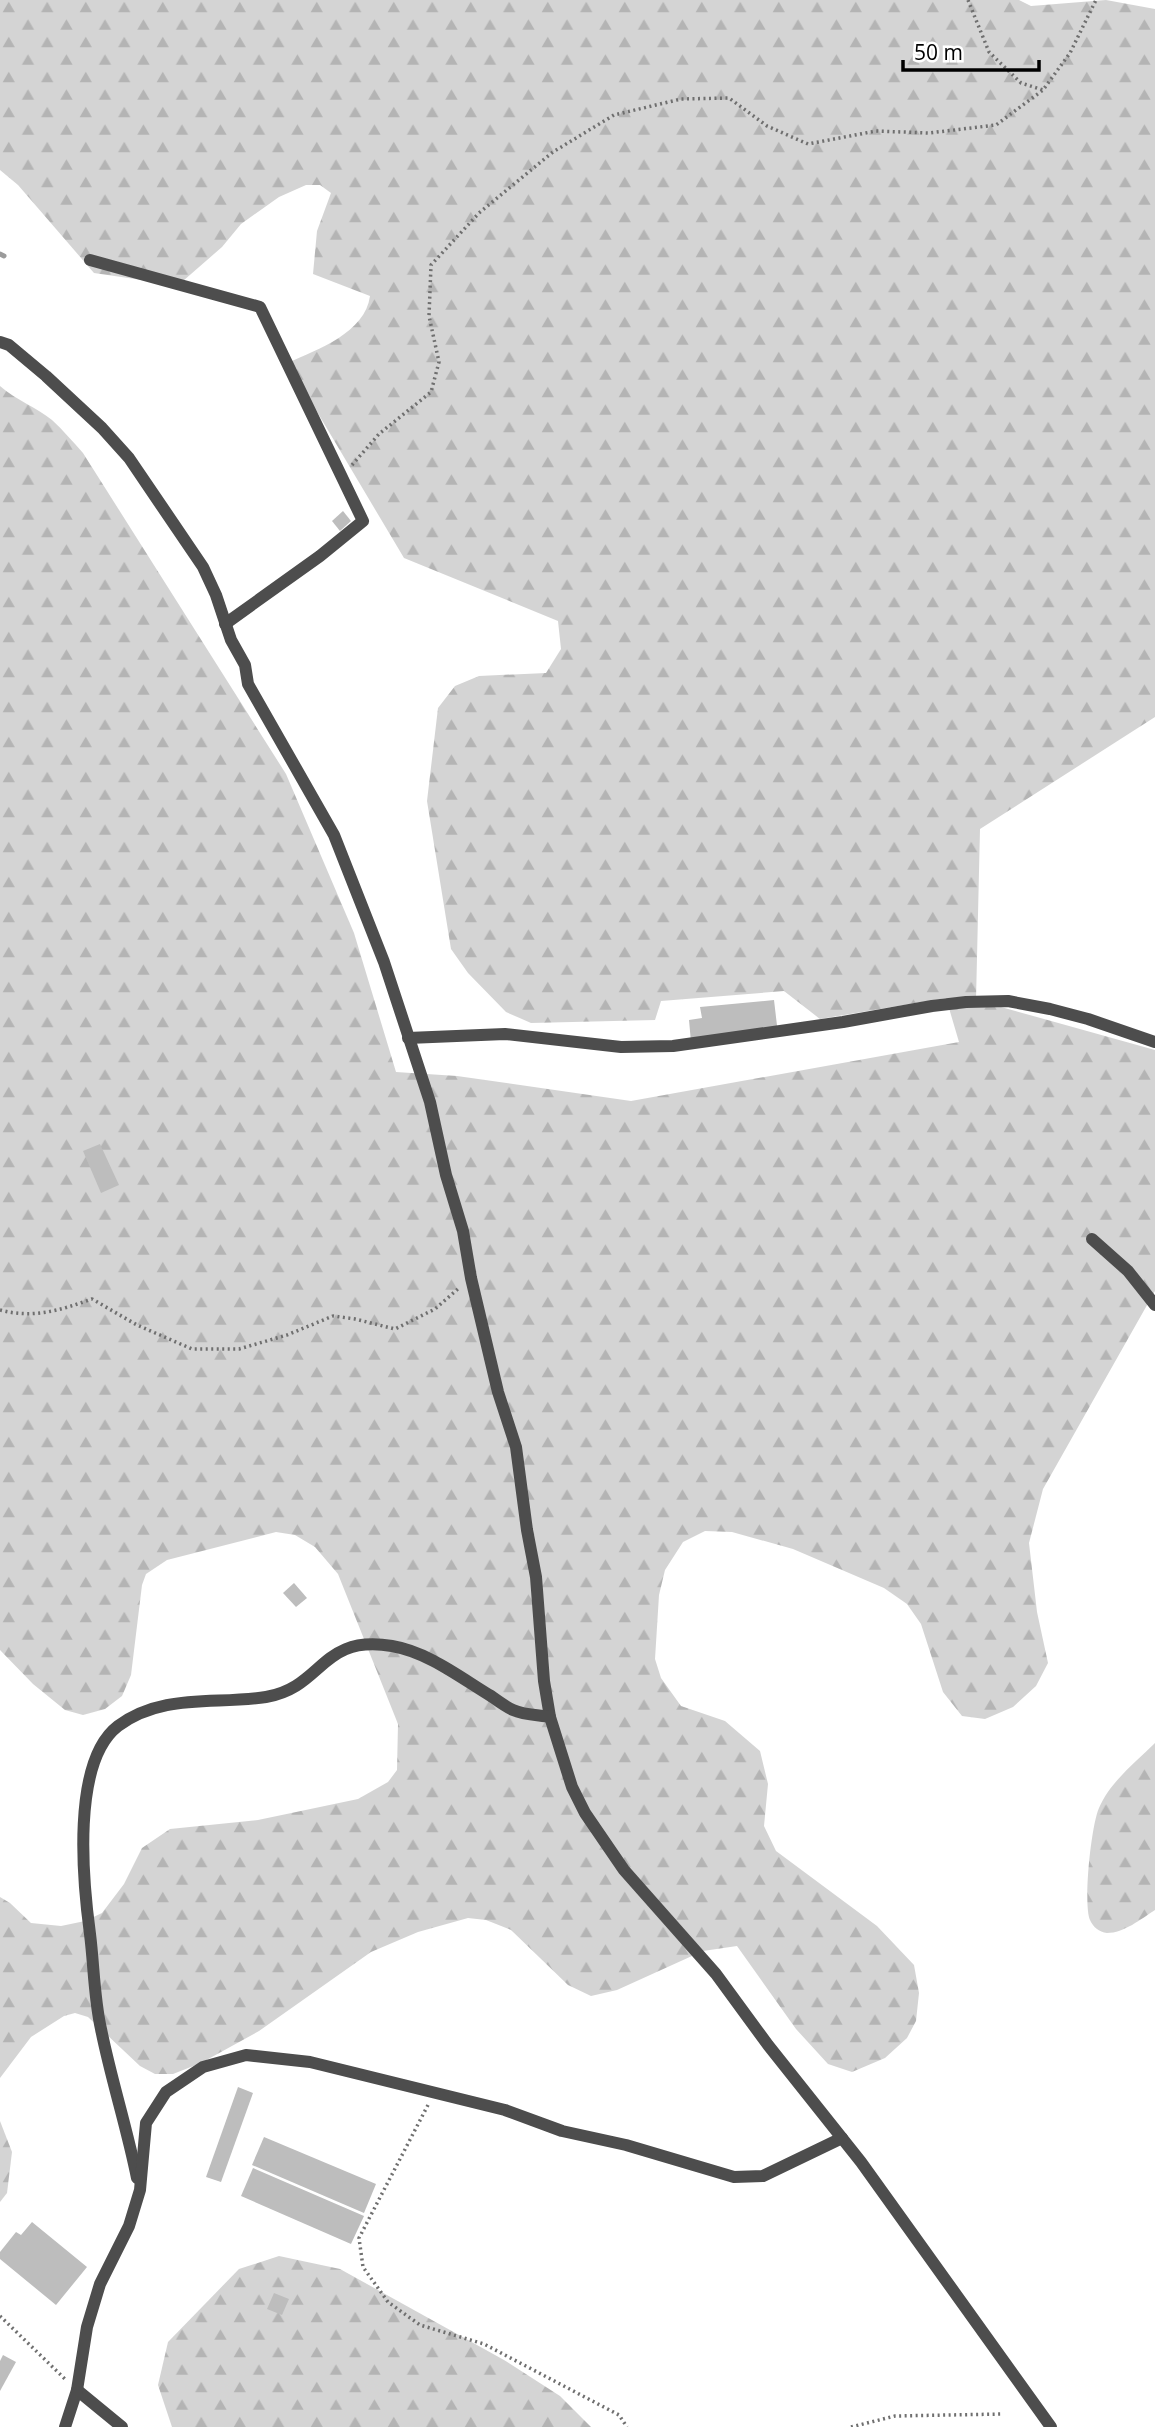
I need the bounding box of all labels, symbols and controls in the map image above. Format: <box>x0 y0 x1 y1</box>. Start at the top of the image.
scale bar <box>903 28 1040 72</box>
text: 50 m <box>914 38 963 66</box>

